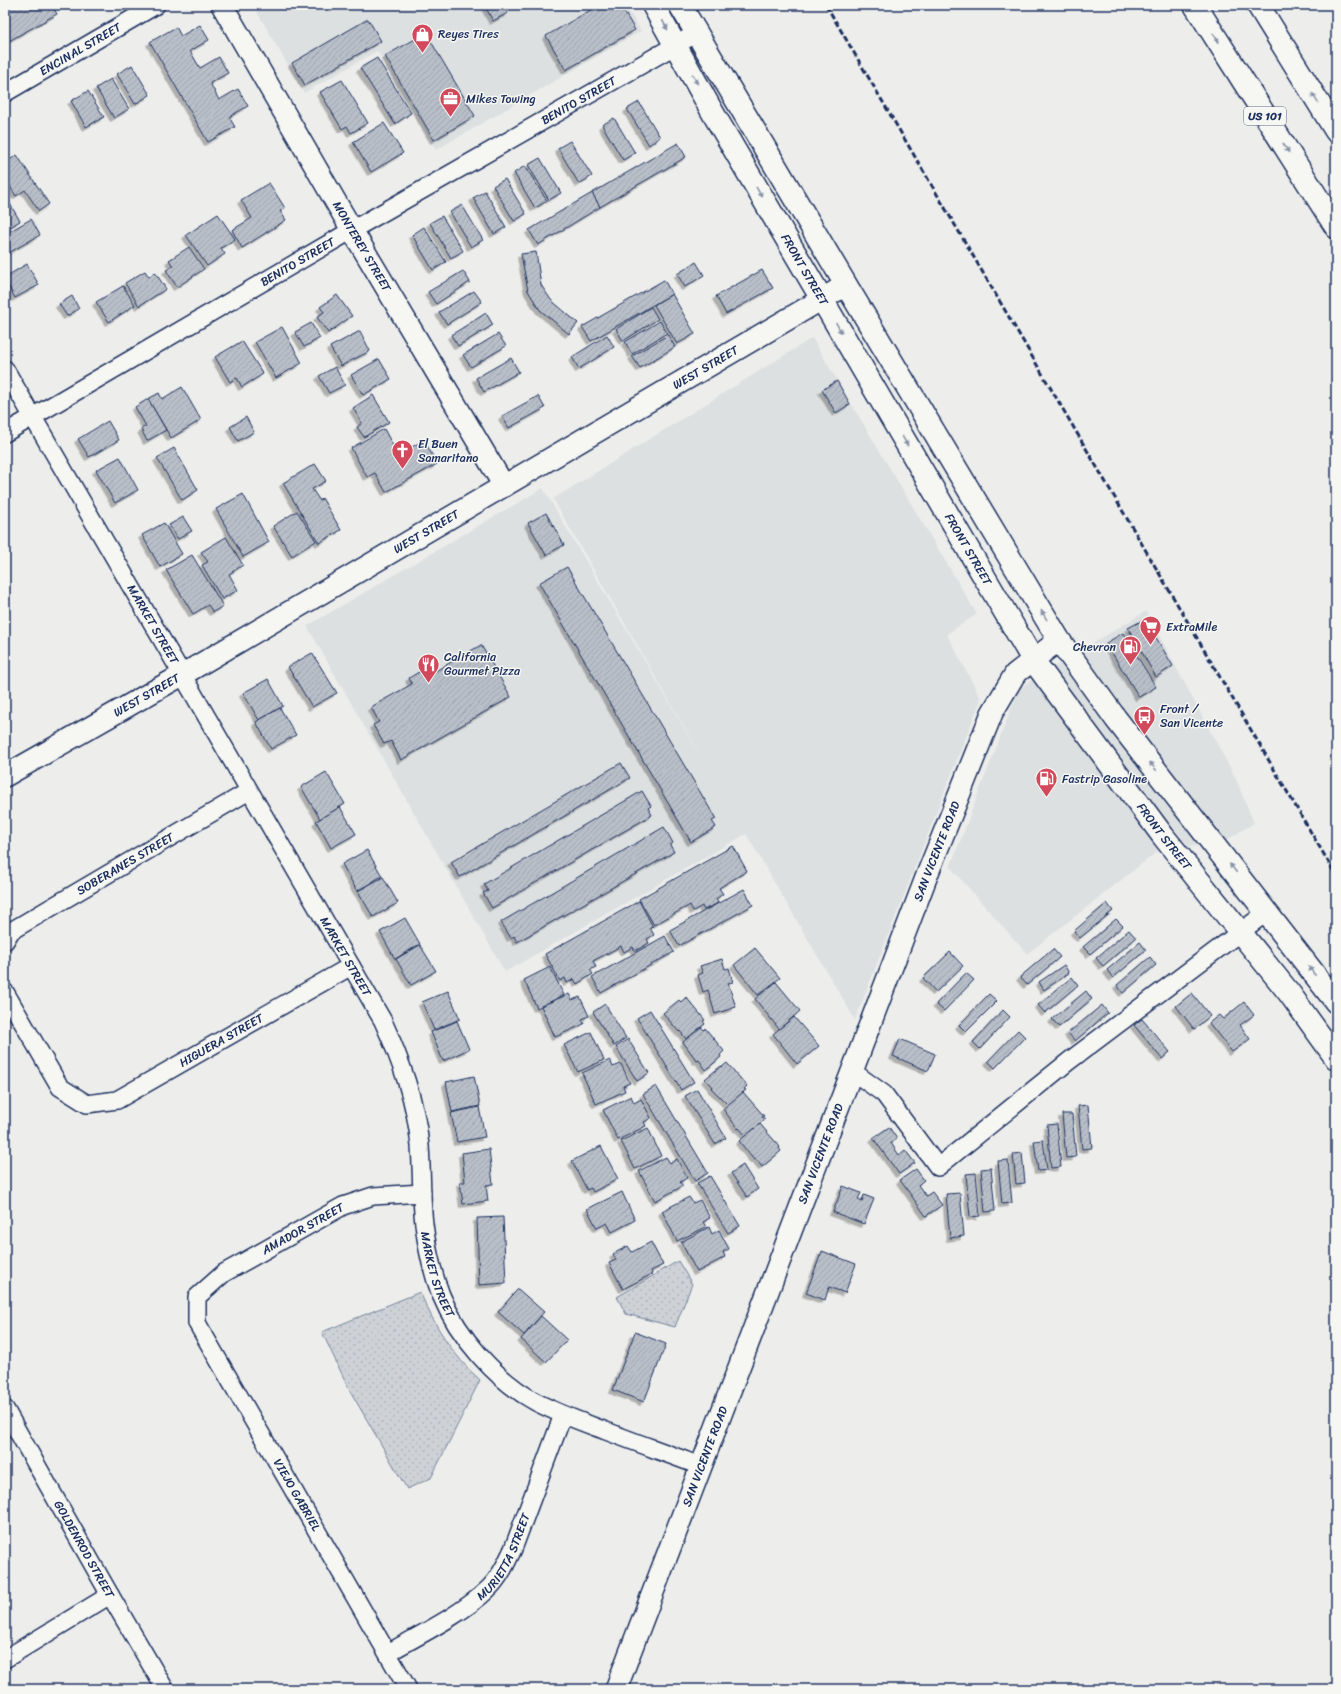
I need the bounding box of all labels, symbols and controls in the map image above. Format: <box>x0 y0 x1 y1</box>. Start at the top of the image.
street label: ENCINAL STREET <box>35 16 126 82</box>
one-way arrow <box>661 19 668 31</box>
shop icon: Reyes Tires <box>410 21 436 54</box>
place label: Reyes Tires <box>438 23 499 45</box>
one-way arrow <box>1212 33 1220 43</box>
street label: BENITO STREET <box>537 70 622 131</box>
one-way arrow <box>691 73 698 85</box>
office icon: Mikes Towing <box>437 86 463 119</box>
place label: Mikes Towing <box>466 88 536 110</box>
one-way arrow <box>1312 92 1319 104</box>
road number: US 101 <box>1244 107 1286 125</box>
one-way arrow <box>1282 142 1289 154</box>
one-way arrow <box>756 186 763 198</box>
street label: MONTEREY STREET <box>327 197 398 297</box>
street label: FRONT STREET <box>775 229 835 310</box>
street label: BENITO STREET <box>256 231 340 292</box>
one-way arrow <box>835 323 842 334</box>
street label: WEST STREET <box>668 339 744 396</box>
place label: El Buen Samaritano <box>418 433 478 469</box>
one-way arrow <box>901 435 908 447</box>
church icon: El Buen Samaritano <box>389 438 415 471</box>
street label: WEST STREET <box>389 503 465 560</box>
street label: FRONT STREET <box>938 509 998 590</box>
street label: MARKET STREET <box>121 580 185 669</box>
one-way arrow <box>1040 609 1047 621</box>
supermarket icon: ExtraMile <box>1137 614 1163 647</box>
place label: ExtraMile <box>1166 616 1218 638</box>
fuel station icon: Chevron <box>1118 634 1144 667</box>
place label: Chevron <box>1073 636 1117 658</box>
place label: California Gourmet Pizza <box>444 646 521 682</box>
restaurant icon: California Gourmet Pizza <box>415 651 441 684</box>
street label: WEST STREET <box>109 667 185 723</box>
place label: Front / San Vicente <box>1160 698 1223 734</box>
bus stop icon: Front / San Vicente <box>1131 703 1157 736</box>
one-way arrow <box>1148 760 1157 771</box>
fuel station icon: Fastrip Gasoline <box>1034 766 1060 799</box>
place label: Fastrip Gasoline <box>1062 768 1147 790</box>
street label: SAN VICENTE ROAD <box>907 797 967 905</box>
street label: FRONT STREET <box>1131 798 1198 875</box>
street label: SOBERANES STREET <box>72 826 179 901</box>
one-way arrow <box>1228 863 1237 874</box>
street label: MARKET STREET <box>314 912 378 1001</box>
one-way arrow <box>1308 965 1317 976</box>
street label: HIGUERA STREET <box>175 1007 269 1073</box>
street label: SAN VICENTE ROAD <box>791 1099 850 1207</box>
street label: AMADOR STREET <box>256 1196 349 1261</box>
street label: MARKET STREET <box>414 1230 461 1322</box>
street label: SAN VICENTE ROAD <box>676 1402 734 1510</box>
street label: VIEJO GABRIEL <box>267 1454 327 1536</box>
street label: GOLDENROD STREET <box>48 1496 121 1603</box>
street label: MURIETTA STREET <box>471 1509 537 1606</box>

